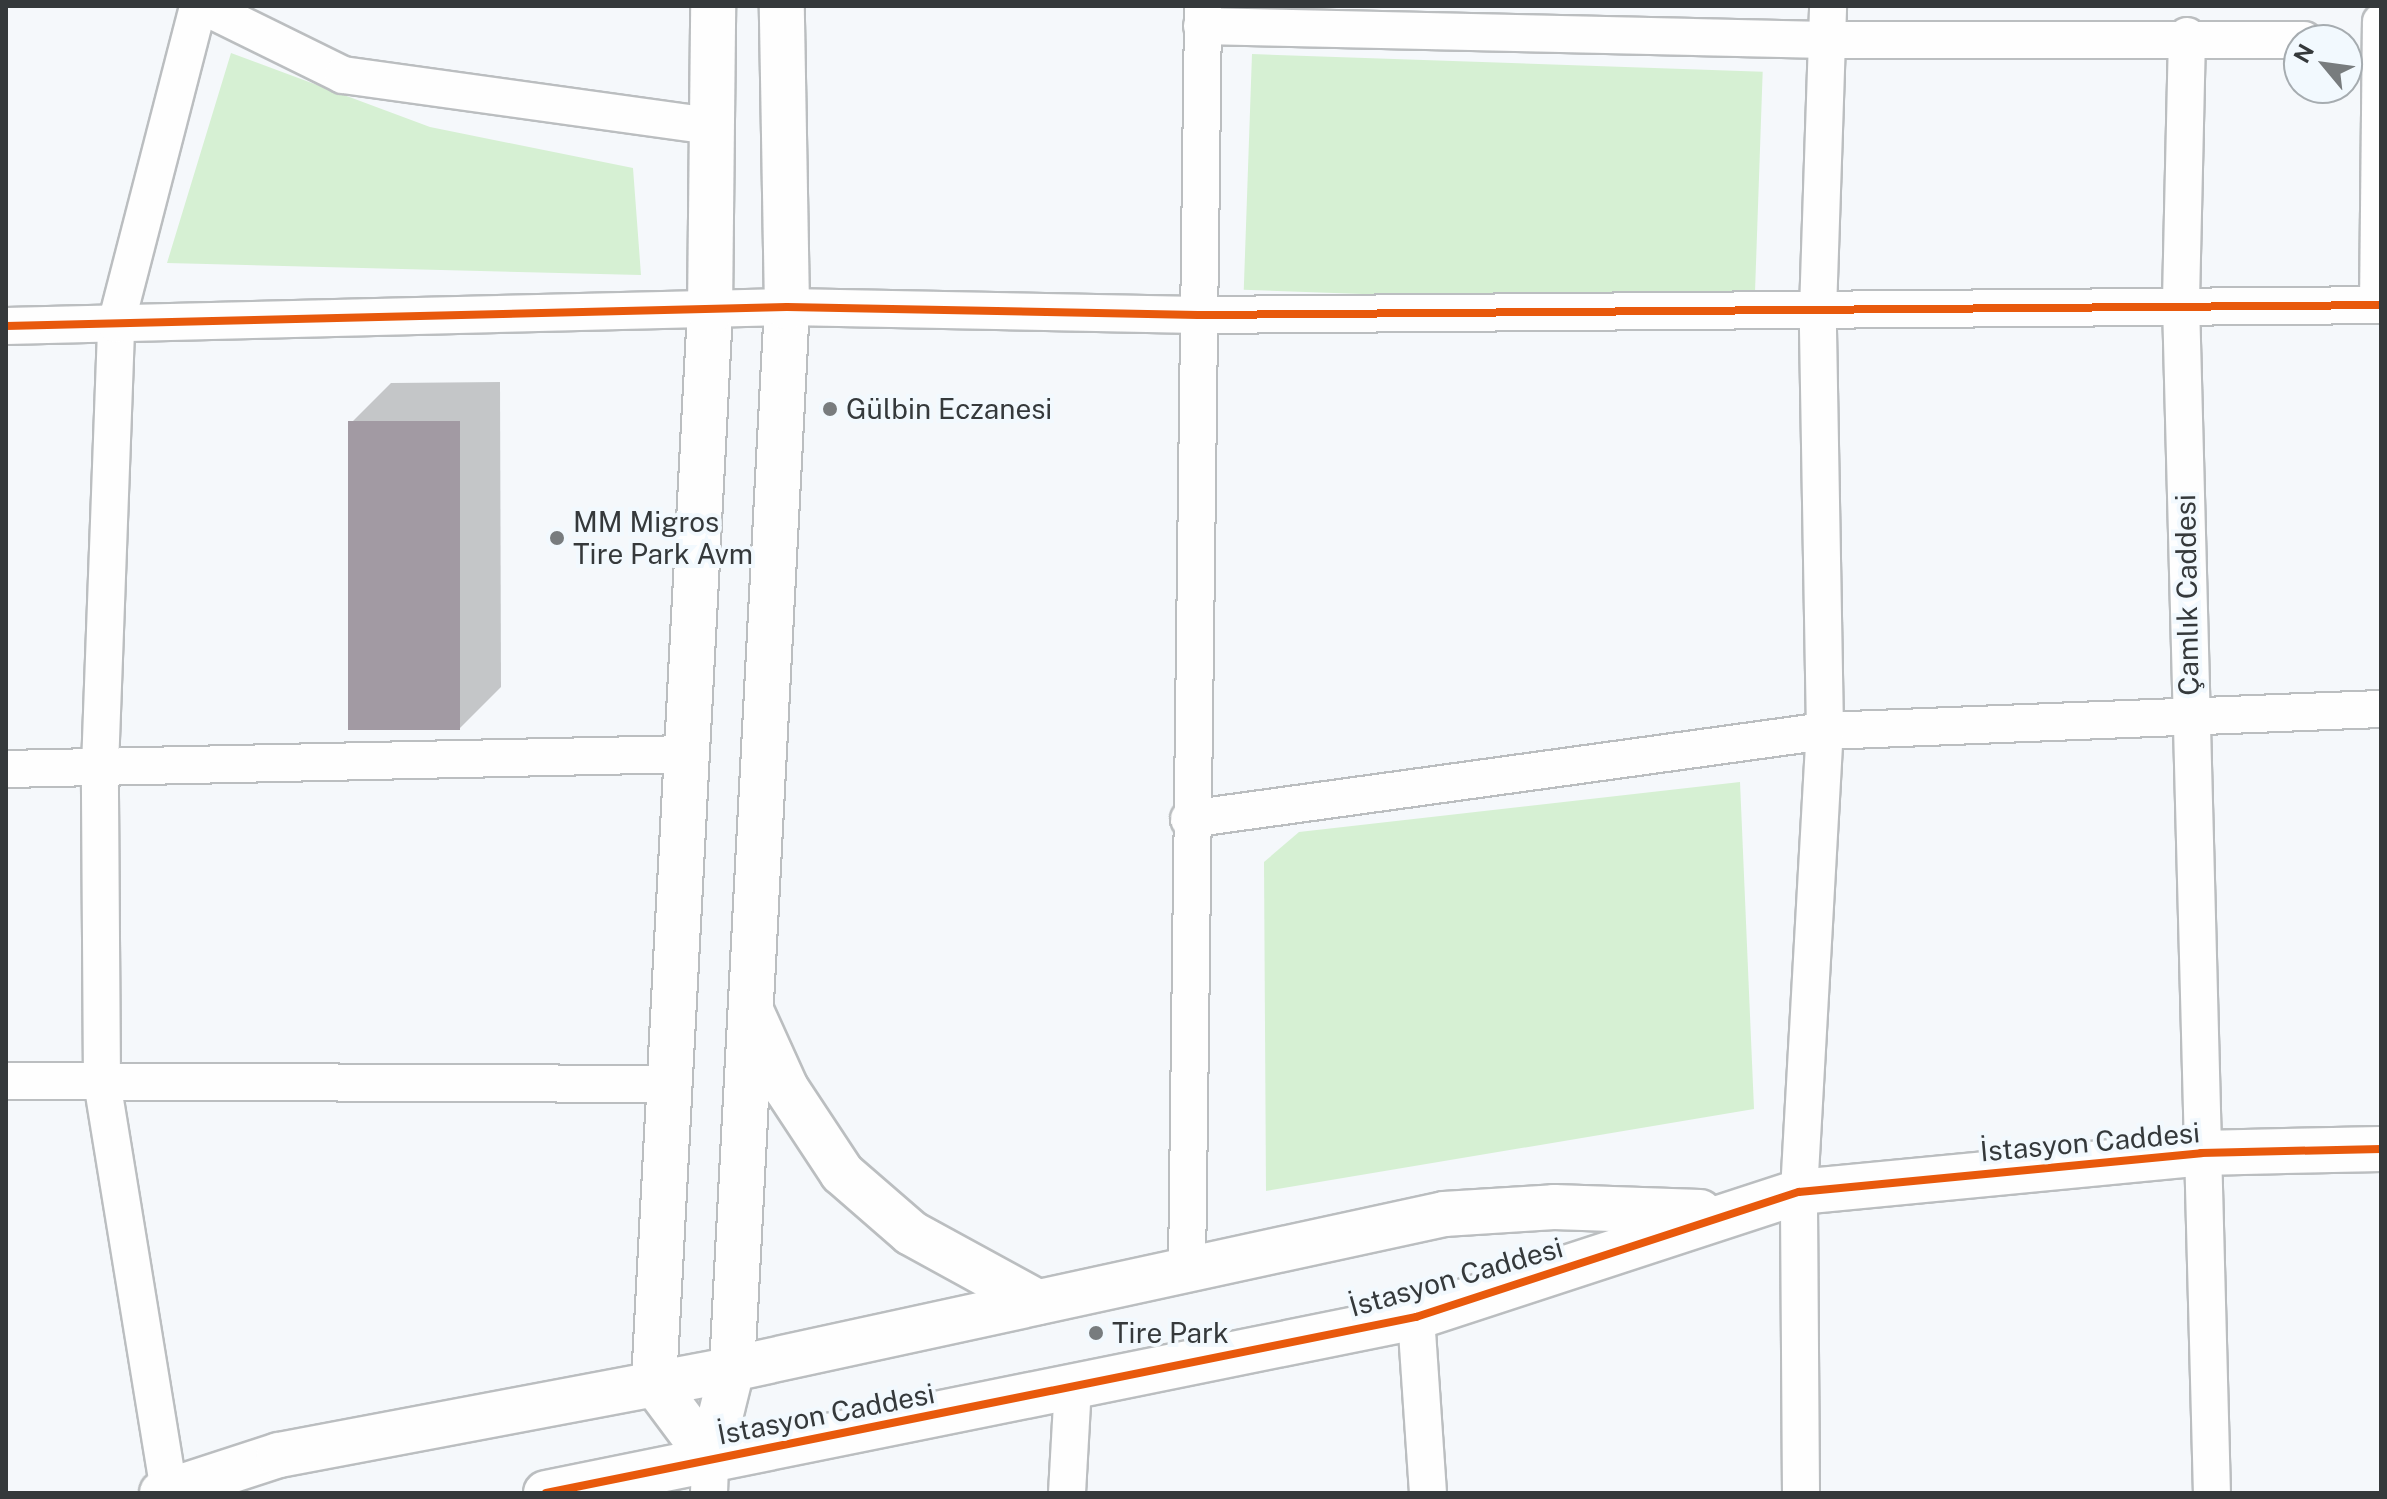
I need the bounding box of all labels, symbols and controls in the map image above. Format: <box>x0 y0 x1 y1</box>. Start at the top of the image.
north arrow <box>2283 24 2363 104</box>
text: N <box>2288 40 2319 67</box>
place label: Gülbin Eczanesi <box>846 392 1052 426</box>
marker: Gülbin Eczanesi <box>821 400 839 418</box>
street label: Çamlık Caddesi <box>2168 494 2206 696</box>
place label: MM Migros Tire Park Avm <box>573 505 753 571</box>
marker: MM Migros Tire Park Avm <box>548 529 566 547</box>
street label: İstasyon Caddesi <box>1979 1116 2201 1168</box>
street label: İstasyon Caddesi <box>1345 1230 1567 1324</box>
place label: Tire Park <box>1112 1316 1229 1350</box>
marker: Tire Park <box>1087 1324 1105 1342</box>
street label: İstasyon Caddesi <box>715 1376 937 1452</box>

